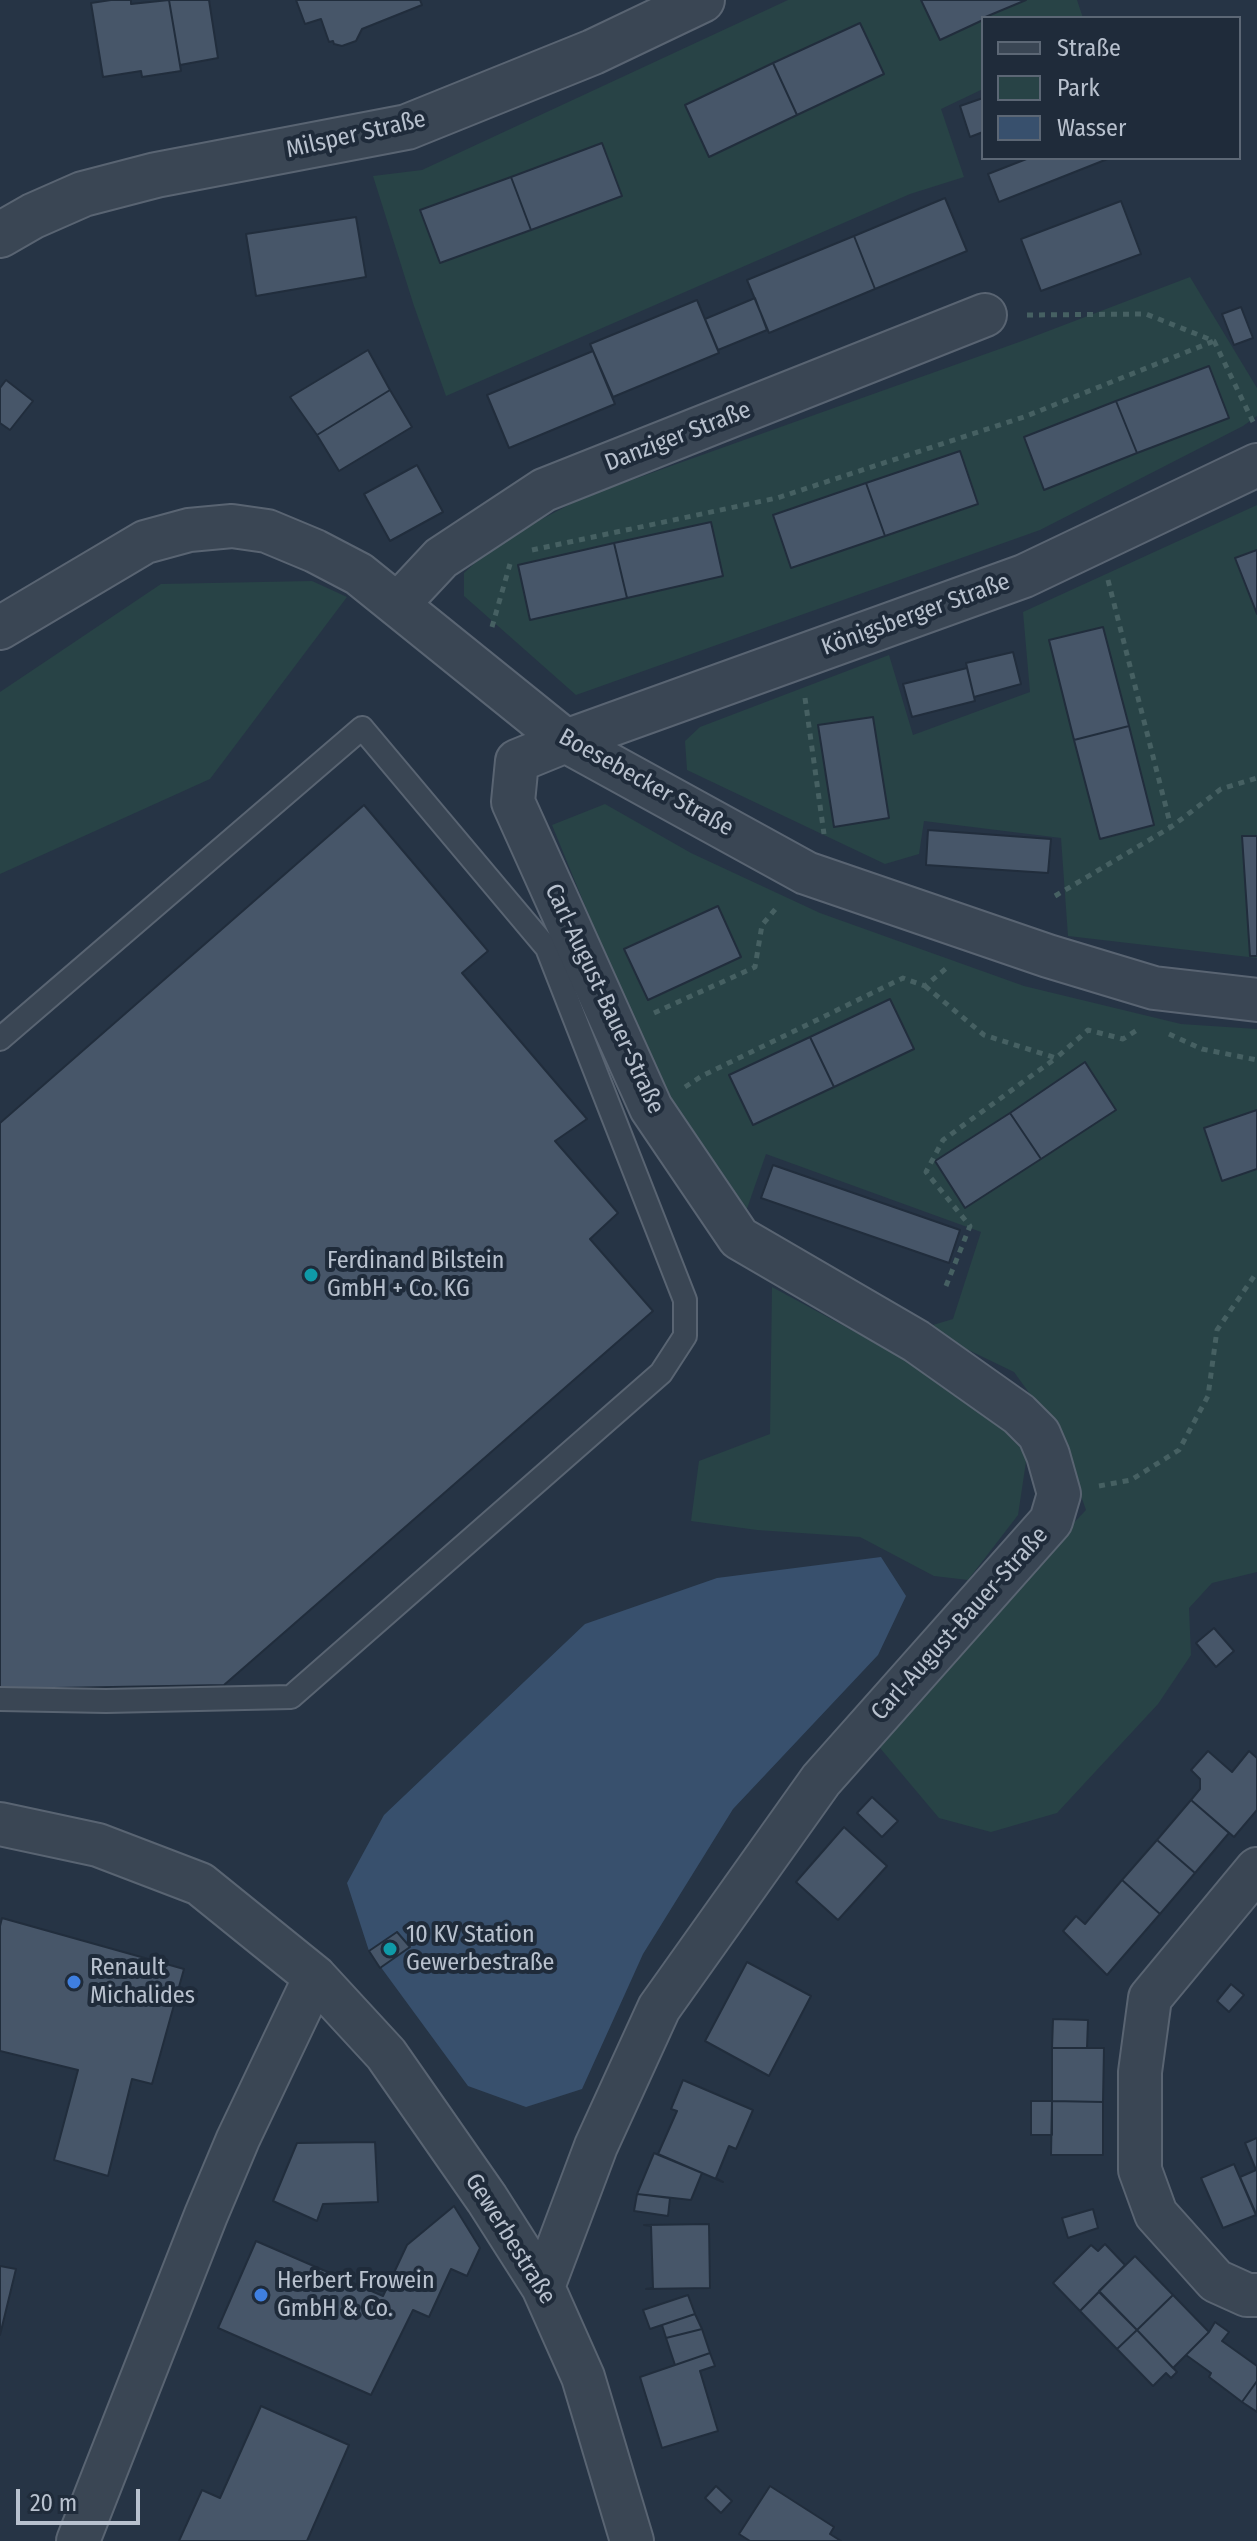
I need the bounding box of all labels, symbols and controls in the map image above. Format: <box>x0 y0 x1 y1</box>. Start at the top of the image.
legend <box>981 16 1241 160</box>
text: Straße <box>1057 34 1121 62</box>
text: Park <box>1057 74 1100 102</box>
street label: Milsper Straße <box>283 105 429 165</box>
text: Wasser <box>1057 114 1126 142</box>
street label: Danziger Straße <box>601 396 755 478</box>
street label: Königsberger Straße <box>818 568 1014 662</box>
street label: Boesebecker Straße <box>554 723 738 843</box>
street label: Carl-August-Bauer-Straße <box>538 880 670 1118</box>
place label: Ferdinand Bilstein GmbH + Co. KG <box>327 1247 505 1303</box>
marker: Ferdinand Bilstein GmbH + Co. KG <box>302 1266 320 1284</box>
street label: Carl-August-Bauer-Straße <box>866 1521 1054 1727</box>
place label: 10 KV Station Gewerbestraße <box>406 1921 554 1977</box>
marker: 10 KV Station Gewerbestraße <box>381 1940 399 1958</box>
place label: Renault Michalides <box>90 1954 195 2010</box>
marker: Renault Michalides <box>65 1973 83 1991</box>
street label: Gewerbestraße <box>458 2168 562 2310</box>
place label: Herbert Frowein GmbH & Co. <box>277 2267 435 2323</box>
marker: Herbert Frowein GmbH & Co. <box>252 2286 270 2304</box>
scale bar <box>20 2473 144 2523</box>
text: 20 m <box>30 2489 77 2517</box>

